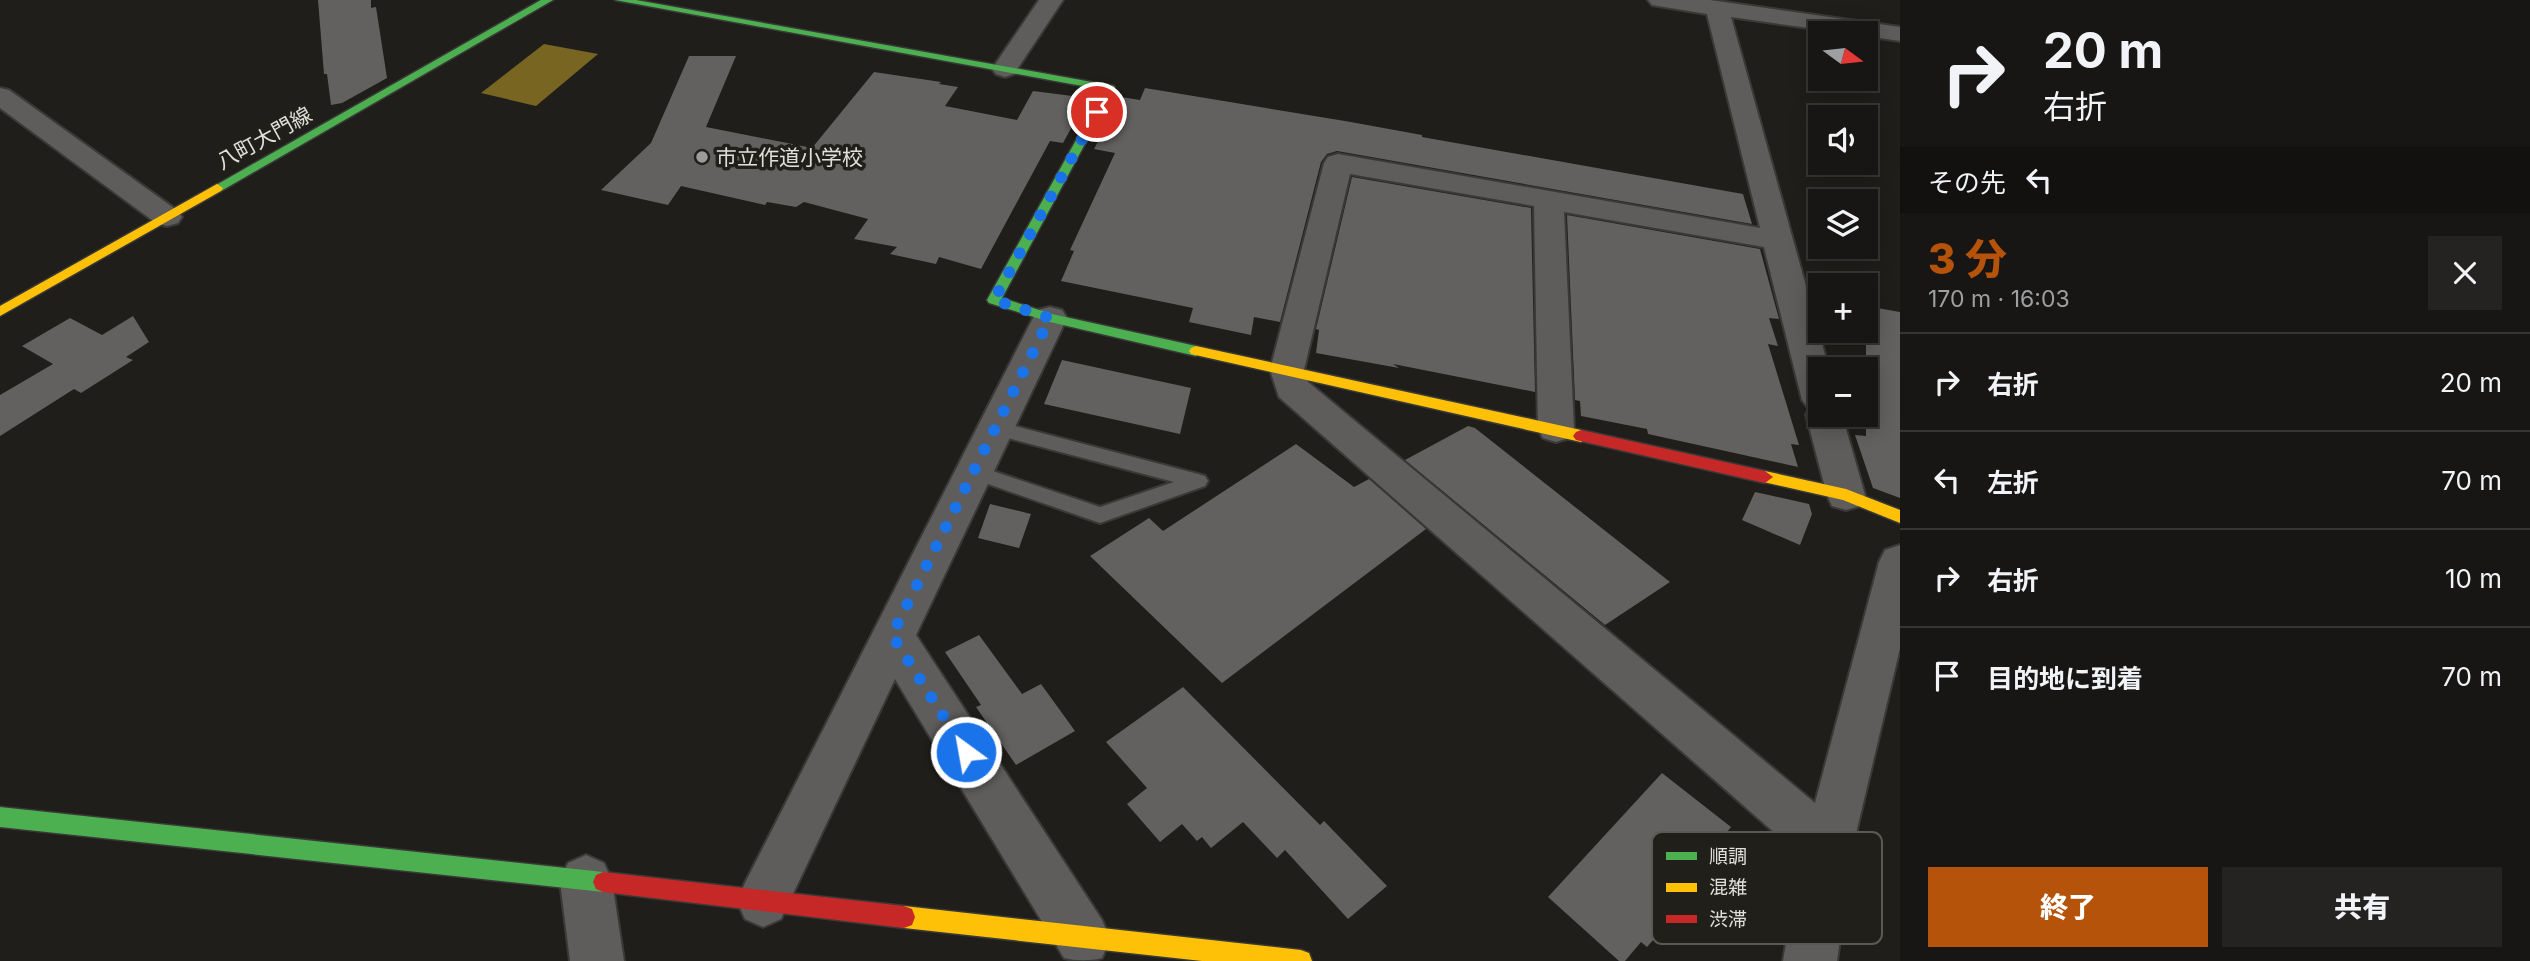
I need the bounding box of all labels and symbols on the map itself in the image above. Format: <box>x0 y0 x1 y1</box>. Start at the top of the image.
north arrow <box>1808 21 1878 91</box>
pin <box>1067 82 1127 142</box>
street label: 八町大門線 <box>212 102 316 174</box>
place label: 市立作道小学校 <box>716 145 863 170</box>
marker: 市立作道小学校 <box>694 149 710 165</box>
position arrow <box>929 715 1003 789</box>
legend <box>1652 832 1882 944</box>
text: 順調 <box>1709 845 1747 868</box>
text: 混雑 <box>1709 876 1747 899</box>
text: 渋滞 <box>1709 908 1747 931</box>

